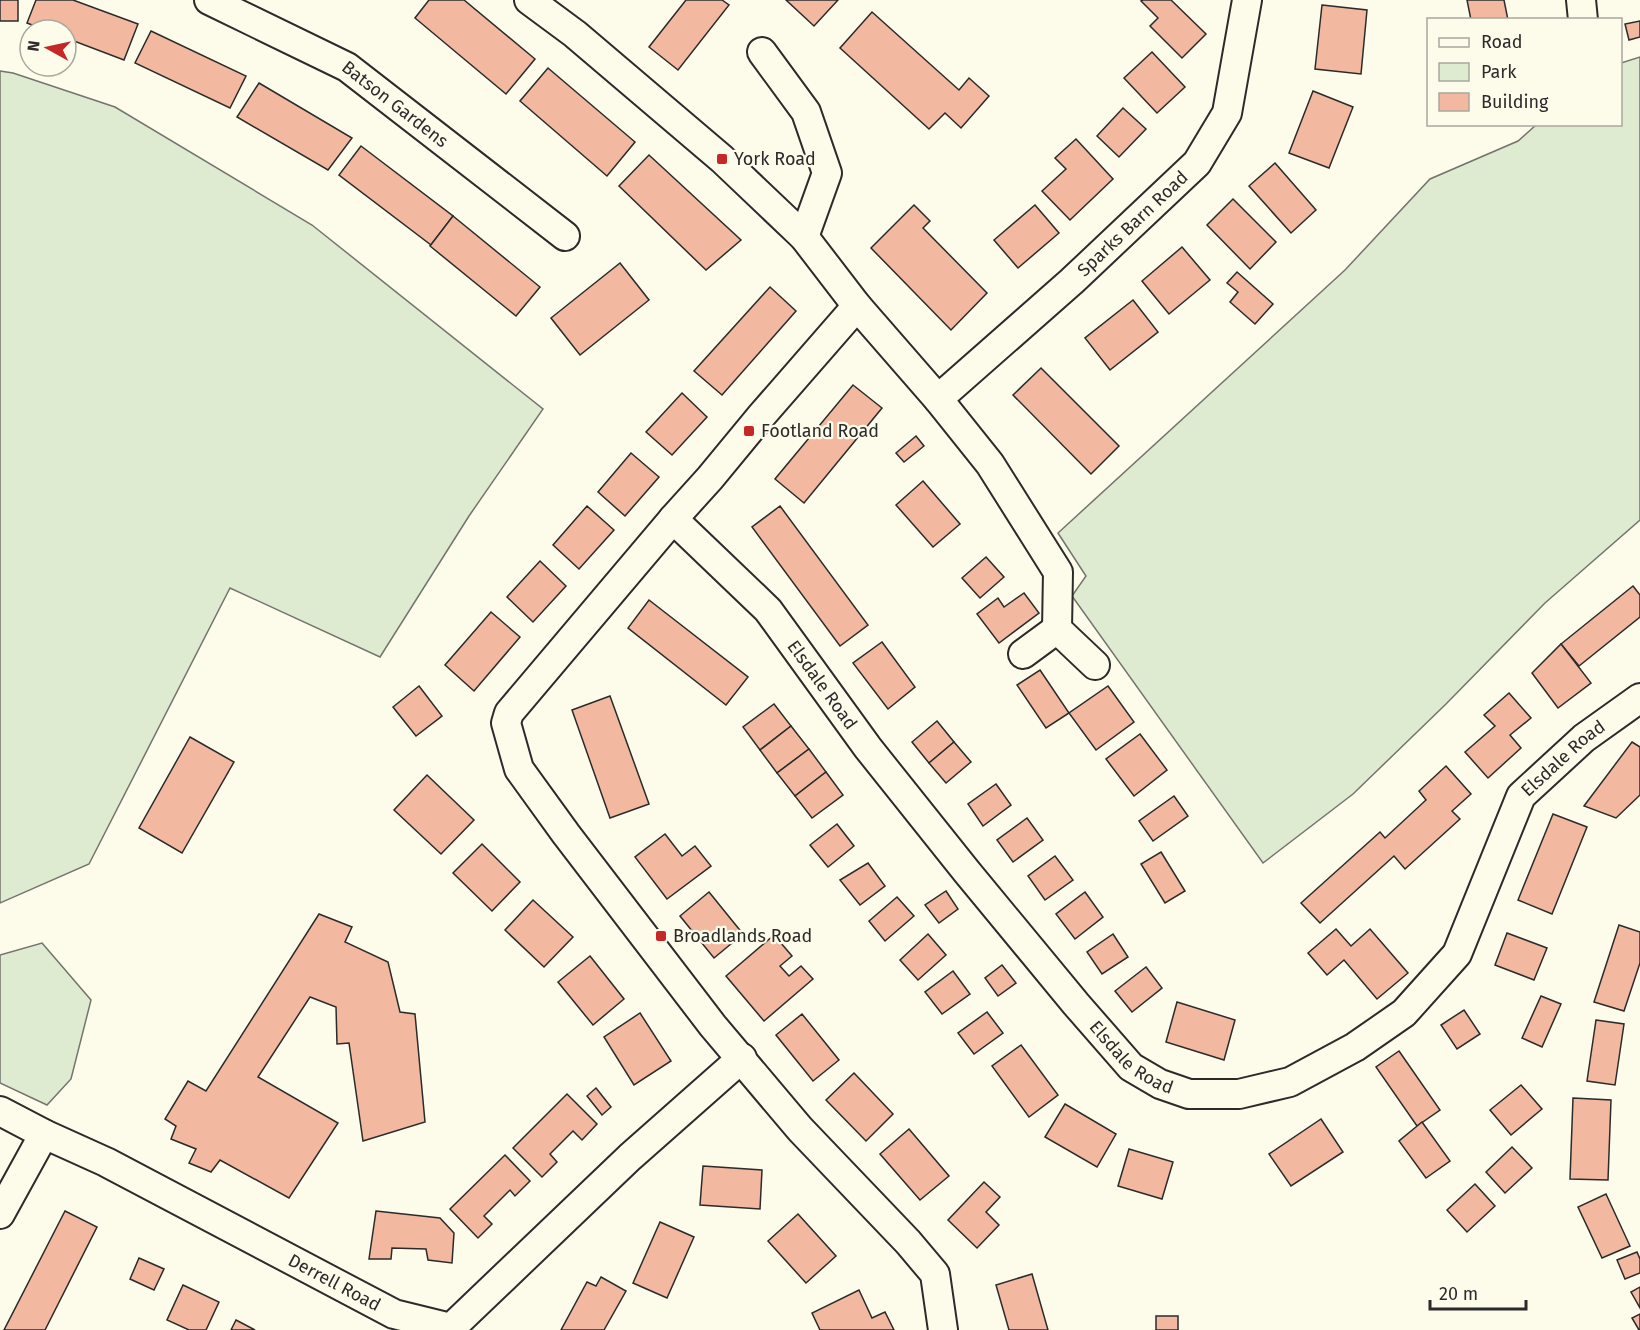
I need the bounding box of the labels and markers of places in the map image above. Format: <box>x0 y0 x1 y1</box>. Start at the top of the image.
place label: York Road <box>734 148 816 170</box>
marker: York Road <box>715 152 729 166</box>
place label: Footland Road <box>761 420 879 442</box>
marker: Footland Road <box>742 424 756 438</box>
place label: Broadlands Road <box>673 925 812 947</box>
marker: Broadlands Road <box>654 929 668 943</box>

